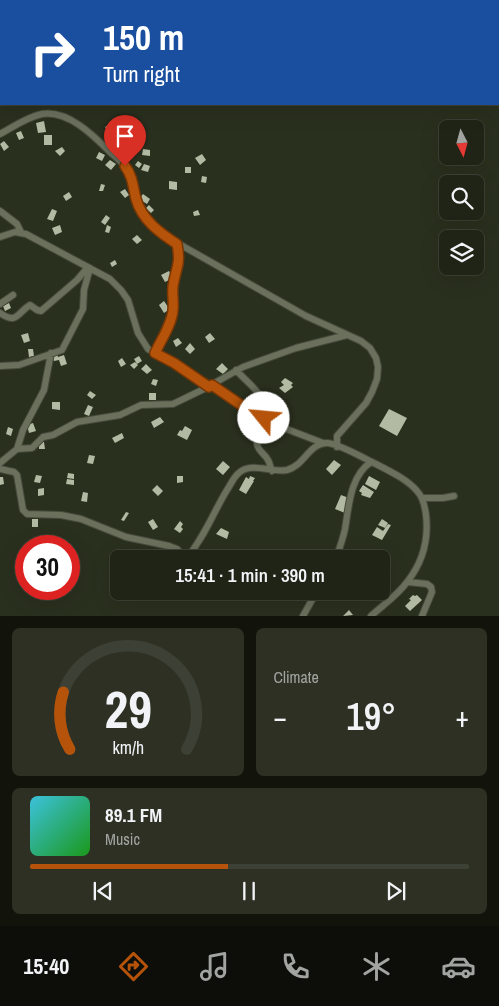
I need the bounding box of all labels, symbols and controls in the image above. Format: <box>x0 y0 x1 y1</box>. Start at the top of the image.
text: 150 m <box>103 14 184 61</box>
icon: right <box>20 20 85 85</box>
text: Turn right <box>103 59 180 89</box>
pin <box>104 115 146 166</box>
north arrow <box>439 120 484 165</box>
map controls <box>439 120 484 275</box>
icon: arrive <box>111 122 139 150</box>
button: search <box>439 175 484 220</box>
button: layers <box>439 230 484 275</box>
position arrow <box>237 391 289 443</box>
speed limit sign: 30 <box>15 535 80 600</box>
text: 15:41 · 1 min · 390 m <box>175 562 325 588</box>
text: Climate <box>274 666 319 688</box>
text: 29 <box>104 674 151 744</box>
text: 19° <box>346 691 396 742</box>
text: − <box>274 698 287 736</box>
text: + <box>456 698 469 736</box>
text: km/h <box>112 736 144 760</box>
text: 89.1 FM <box>105 802 162 828</box>
text: Music <box>105 828 140 850</box>
icon: previous <box>89 877 117 905</box>
icon: pause <box>235 877 263 905</box>
icon: next <box>382 877 410 905</box>
icon: directions <box>116 949 151 984</box>
icon: music <box>197 949 232 984</box>
icon: phone <box>278 949 313 984</box>
icon: climate <box>359 949 394 984</box>
icon: car <box>441 949 476 984</box>
text: 15:40 <box>23 951 69 981</box>

